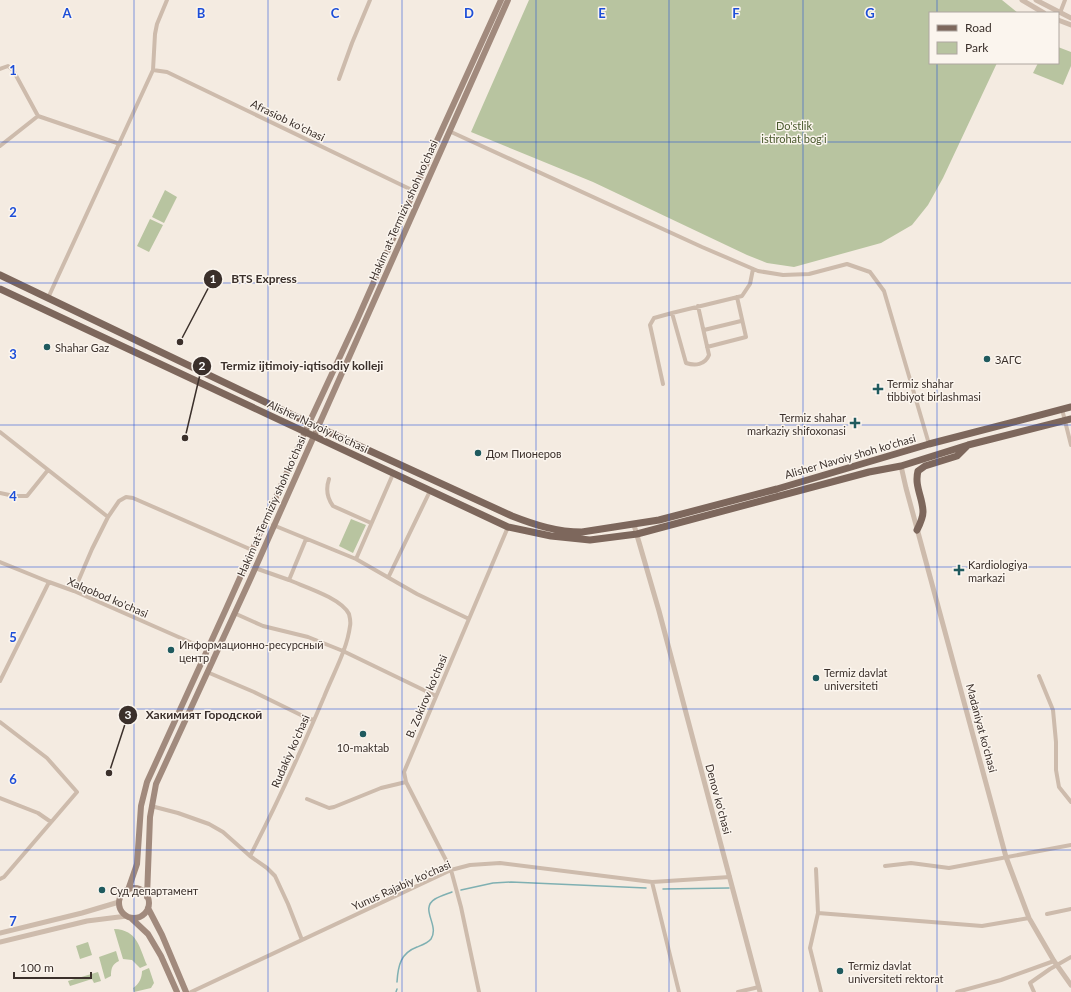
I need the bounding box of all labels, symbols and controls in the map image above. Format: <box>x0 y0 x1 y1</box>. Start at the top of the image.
text: A <box>61 5 72 21</box>
text: B <box>197 5 206 21</box>
text: C <box>331 5 340 21</box>
text: D <box>464 5 474 21</box>
text: E <box>598 5 606 21</box>
text: F <box>732 5 740 21</box>
text: G <box>865 5 875 21</box>
legend <box>929 12 1059 64</box>
text: Road <box>965 20 992 35</box>
text: Park <box>965 40 989 55</box>
text: 1 <box>9 62 17 78</box>
street label: Afrasiob ko'chasi <box>249 96 327 144</box>
park label: Do'stlik istirohat bog'i <box>761 119 827 145</box>
street label: Hakim at-Termiziy shoh ko'chasi <box>366 137 440 282</box>
text: 2 <box>9 204 17 220</box>
callout: BTS Express <box>203 267 304 291</box>
text: 1 <box>210 271 217 286</box>
text: BTS Express <box>231 271 297 286</box>
place label: Shahar Gaz <box>55 341 109 354</box>
marker: Shahar Gaz <box>42 342 52 352</box>
text: 3 <box>9 346 17 362</box>
place label: ЗАГС <box>995 353 1022 366</box>
callout: Termiz ijtimoiy-iqtisodiy kolleji <box>192 354 392 378</box>
marker: ЗАГС <box>982 354 992 364</box>
text: 2 <box>199 358 206 373</box>
text: Termiz ijtimoiy-iqtisodiy kolleji <box>221 358 383 373</box>
place label: Termiz shahar tibbiyot birlashmasi <box>887 377 981 403</box>
marker: Termiz shahar tibbiyot birlashmasi <box>872 383 884 395</box>
street label: Alisher Navoiy ko’chasi <box>266 397 371 455</box>
place label: Termiz shahar markaziy shifoxonasi <box>747 411 846 437</box>
marker: Termiz shahar markaziy shifoxonasi <box>849 417 861 429</box>
street label: Alisher Navoiy shoh ko'chasi <box>783 431 917 481</box>
street label: Hakim at-Termiziy shoh ko'chasi <box>234 433 308 578</box>
place label: Дом Пионеров <box>486 447 562 460</box>
marker: Дом Пионеров <box>473 448 483 458</box>
text: 4 <box>9 488 17 504</box>
place label: Kardiologiya markazi <box>968 558 1028 584</box>
marker: Kardiologiya markazi <box>953 564 965 576</box>
street label: Xalqobod ko'chasi <box>66 574 151 620</box>
text: 5 <box>9 629 17 645</box>
place label: Информационно-ресурсный центр <box>179 638 324 664</box>
marker: Информационно-ресурсный центр <box>166 645 176 655</box>
street label: B. Zokirov ko'chasi <box>403 652 450 740</box>
place label: Termiz davlat universiteti <box>824 666 888 692</box>
marker: Termiz davlat universiteti <box>811 673 821 683</box>
street label: Madaniyat ko'chasi <box>964 682 1000 774</box>
callout: Хакимият Городской <box>118 703 271 727</box>
text: 3 <box>125 707 132 722</box>
text: Хакимият Городской <box>146 707 262 722</box>
street label: Rudakiy ko'chasi <box>268 712 312 789</box>
marker: 10-maktab <box>358 729 368 739</box>
place label: 10-maktab <box>337 741 389 754</box>
street label: Denov ko'chasi <box>703 762 735 836</box>
text: 6 <box>9 771 17 787</box>
street label: Yunus Rajabiy ko'chasi <box>350 857 453 913</box>
place label: Суд департамент <box>110 884 199 897</box>
marker: Суд департамент <box>97 885 107 895</box>
text: 7 <box>9 913 17 929</box>
scale bar <box>14 954 91 980</box>
place label: Termiz davlat universiteti rektorat <box>848 959 944 985</box>
text: 100 m <box>20 960 54 975</box>
marker: Termiz davlat universiteti rektorat <box>835 966 845 976</box>

